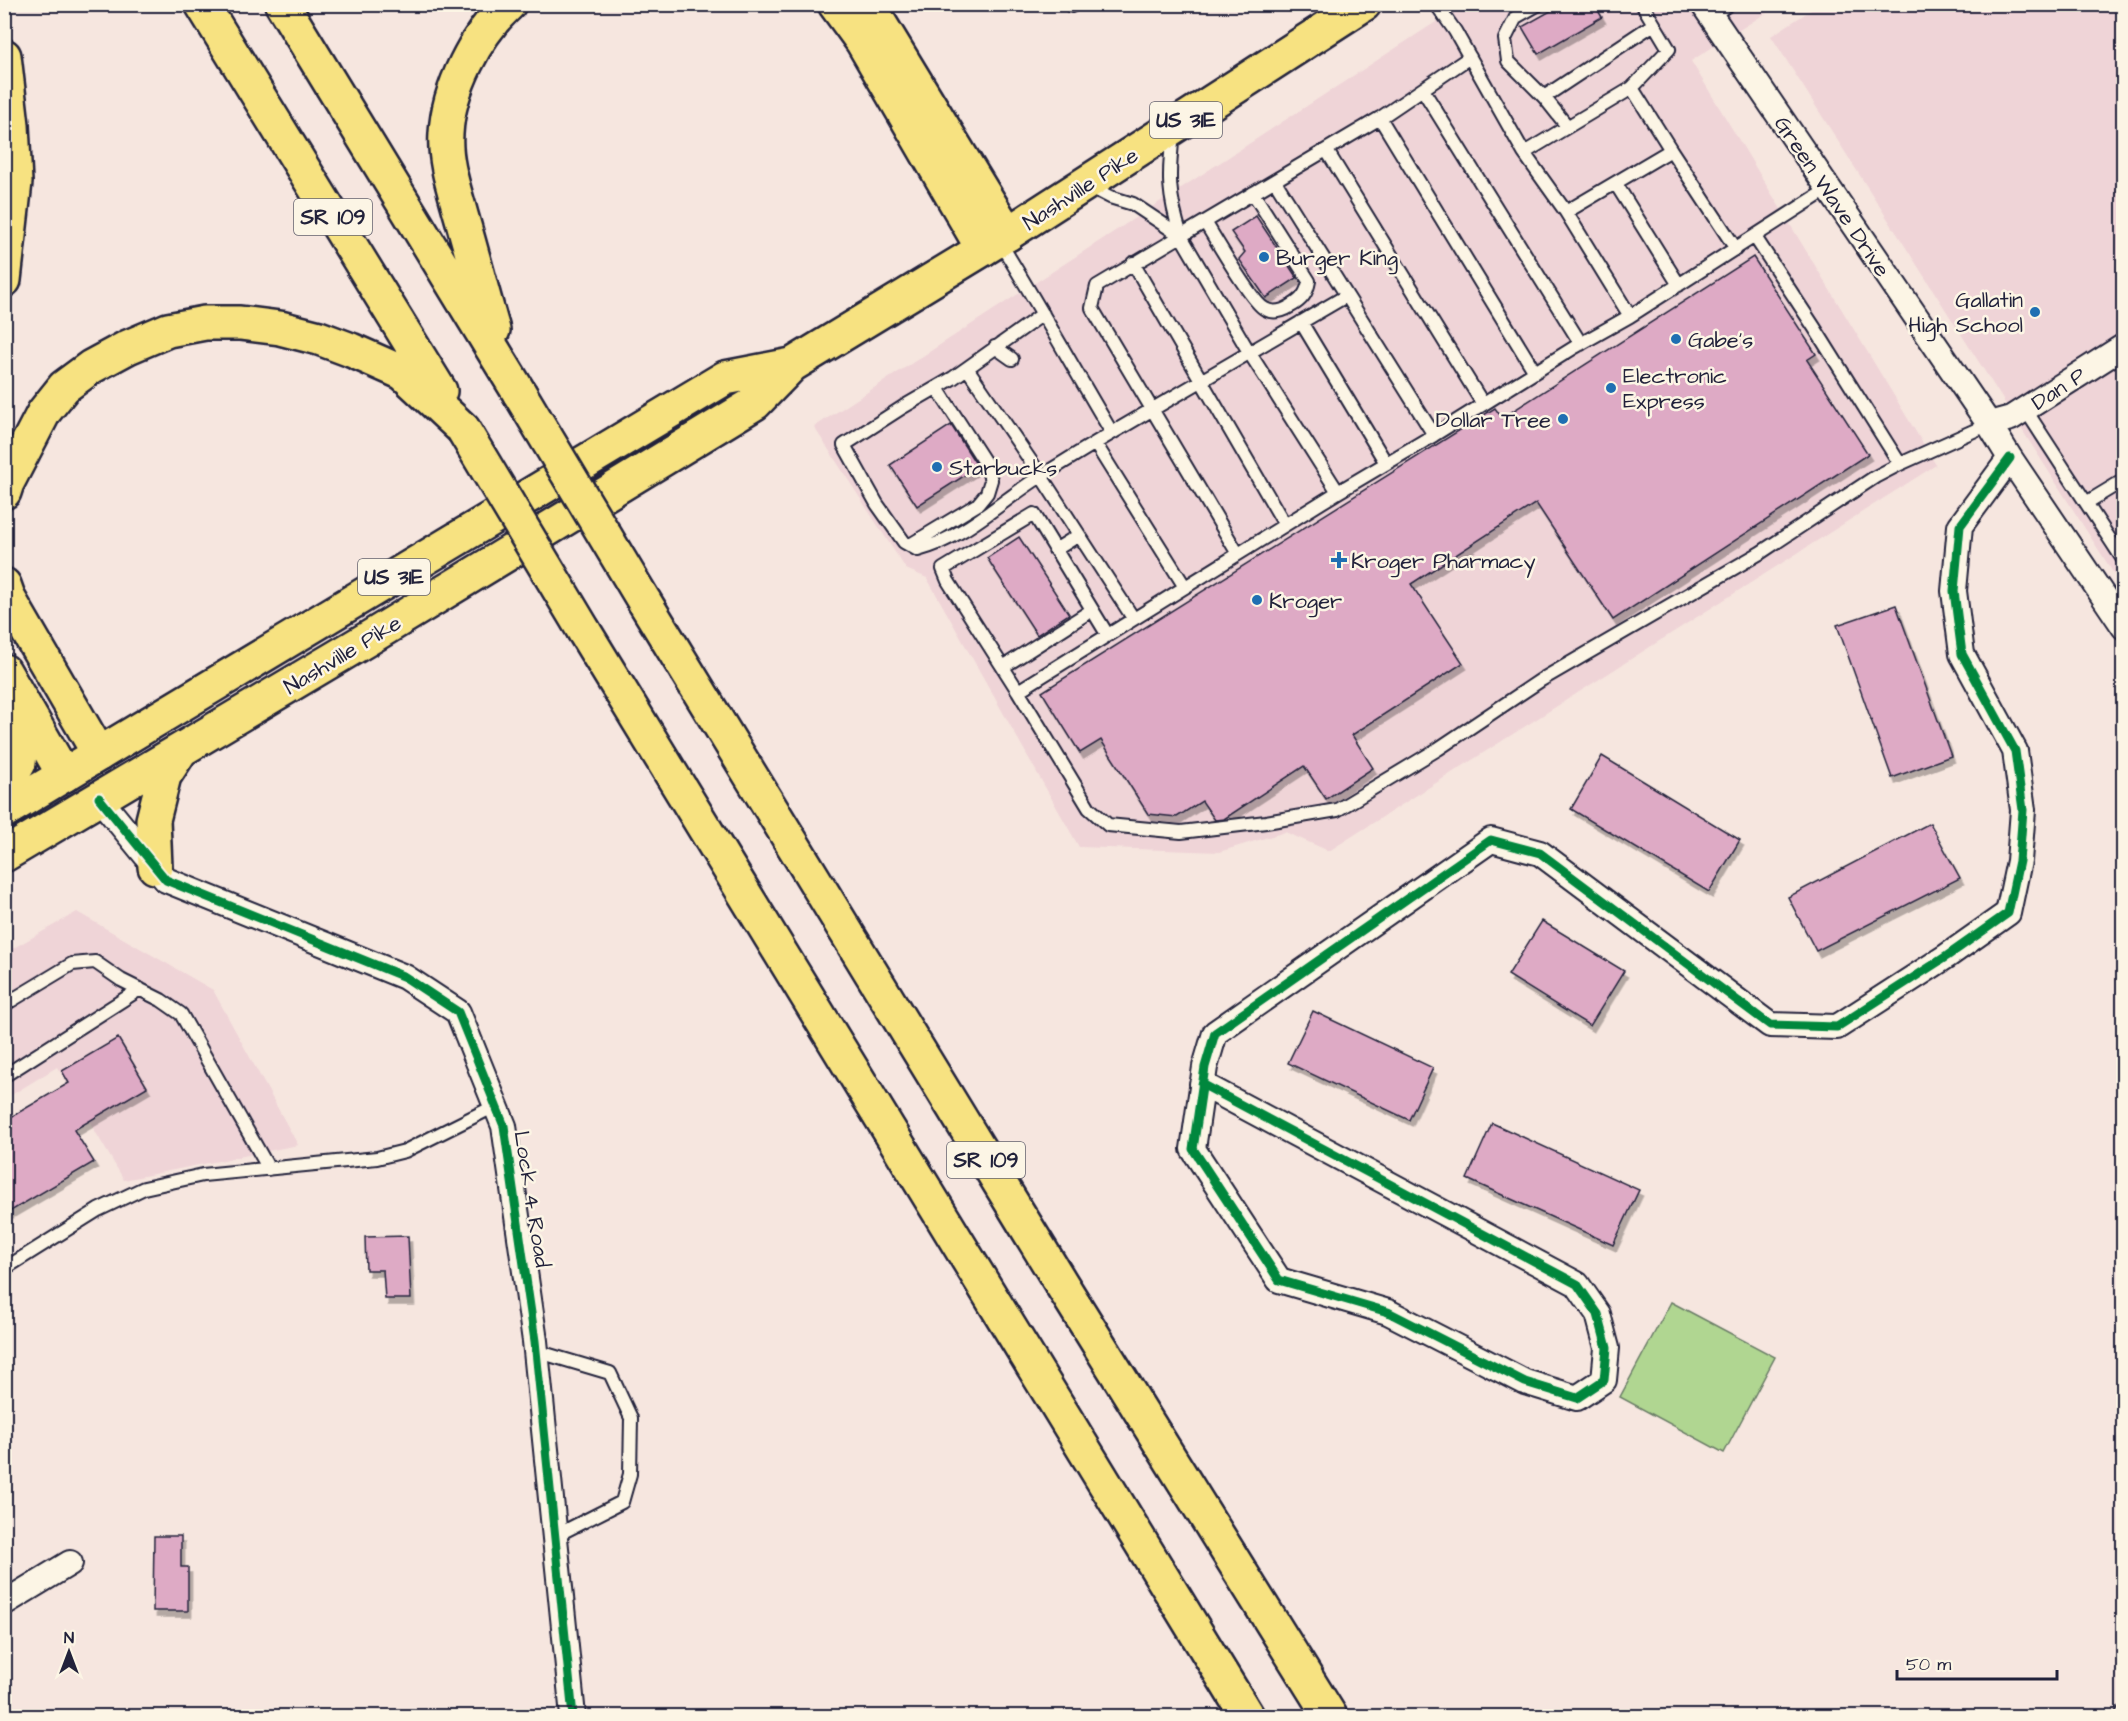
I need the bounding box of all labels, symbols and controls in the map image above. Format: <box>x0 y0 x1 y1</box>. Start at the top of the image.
road number: US 31E <box>1150 102 1222 138</box>
street label: Green Wave Drive <box>1766 110 1897 284</box>
street label: Nashville Pike <box>1017 140 1145 238</box>
road number: SR 109 <box>294 199 372 235</box>
place label: Burger King <box>1276 243 1398 275</box>
marker: Burger King <box>1257 250 1271 264</box>
place label: Gallatin High School <box>1908 285 2023 342</box>
marker: Gallatin High School <box>2028 305 2042 319</box>
place label: Gabe's <box>1688 325 1753 356</box>
marker: Gabe's <box>1669 332 1683 346</box>
street label: Dan P <box>2026 360 2092 418</box>
place label: Electronic Express <box>1623 361 1727 417</box>
marker: Electronic Express <box>1604 381 1618 395</box>
place label: Dollar Tree <box>1436 405 1551 436</box>
marker: Dollar Tree <box>1556 412 1570 426</box>
place label: Starbucks <box>949 453 1057 484</box>
marker: Starbucks <box>930 460 944 474</box>
place label: Kroger Pharmacy <box>1351 546 1536 578</box>
marker: Kroger Pharmacy <box>1332 553 1346 567</box>
road number: US 31E <box>358 559 430 595</box>
place label: Kroger <box>1269 586 1342 618</box>
marker: Kroger <box>1250 593 1264 607</box>
street label: Nashville Pike <box>278 608 407 703</box>
street label: Lock 4 Road <box>505 1129 558 1270</box>
road number: SR 109 <box>947 1142 1025 1178</box>
north arrow <box>39 1622 99 1682</box>
text: N <box>64 1627 74 1649</box>
scale bar <box>1897 1643 2058 1681</box>
text: 50 m <box>1906 1652 1951 1677</box>

